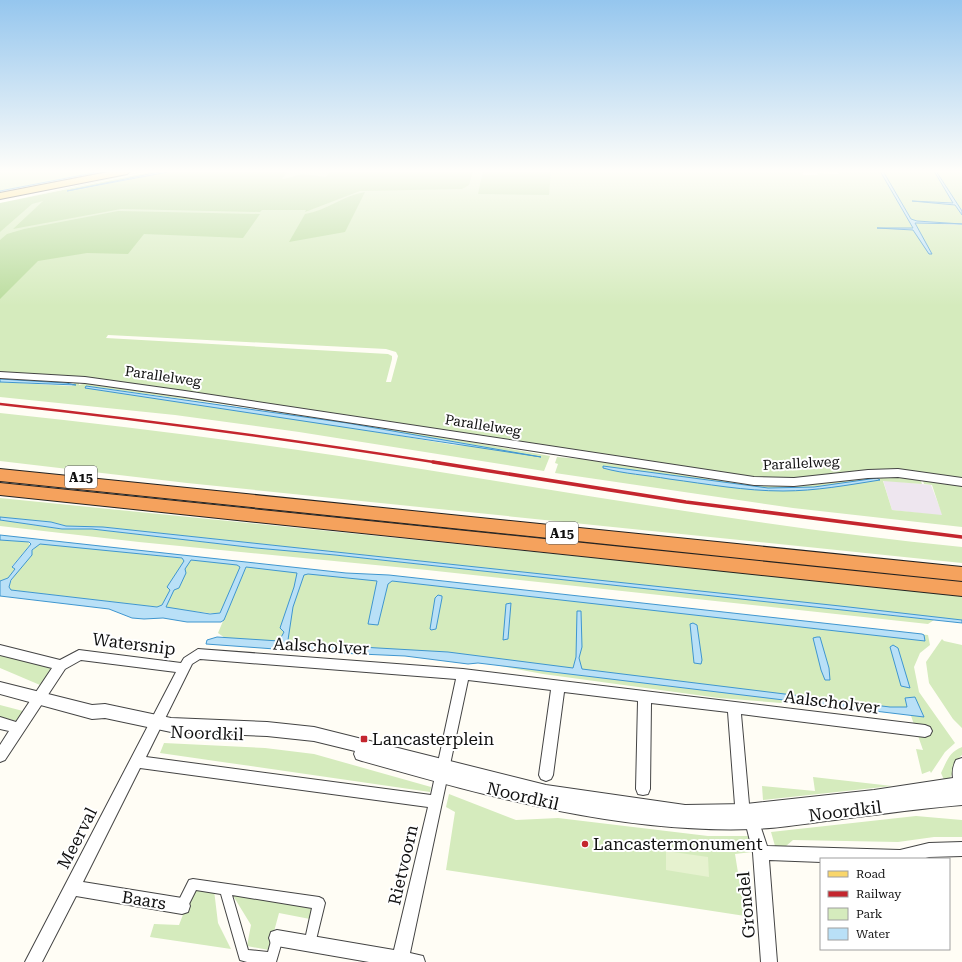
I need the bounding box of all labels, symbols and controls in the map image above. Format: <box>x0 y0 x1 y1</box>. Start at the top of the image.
street label: Parallelweg <box>124 363 202 389</box>
street label: Parallelweg <box>444 411 522 439</box>
street label: Parallelweg <box>762 453 840 473</box>
road number: A15 <box>65 466 97 488</box>
road number: A15 <box>546 522 578 544</box>
street label: Watersnip <box>91 629 177 659</box>
street label: Aalscholver <box>272 633 370 659</box>
street label: Aalscholver <box>783 686 881 718</box>
street label: Noordkil <box>170 722 244 744</box>
place label: Lancasterplein <box>372 729 494 749</box>
marker: Lancasterplein <box>359 734 369 744</box>
street label: Noordkil <box>485 778 561 814</box>
street label: Noordkil <box>807 797 883 825</box>
street label: Meerval <box>53 804 101 872</box>
street label: Rietvoorn <box>384 823 422 907</box>
place label: Lancastermonument <box>593 834 763 854</box>
marker: Lancastermonument <box>580 839 590 849</box>
legend <box>820 858 950 950</box>
text: Road <box>856 867 886 881</box>
street label: Grondel <box>733 871 759 939</box>
street label: Baars <box>120 887 168 913</box>
text: Railway <box>856 887 902 901</box>
text: Park <box>856 907 883 921</box>
text: Water <box>856 927 890 941</box>

